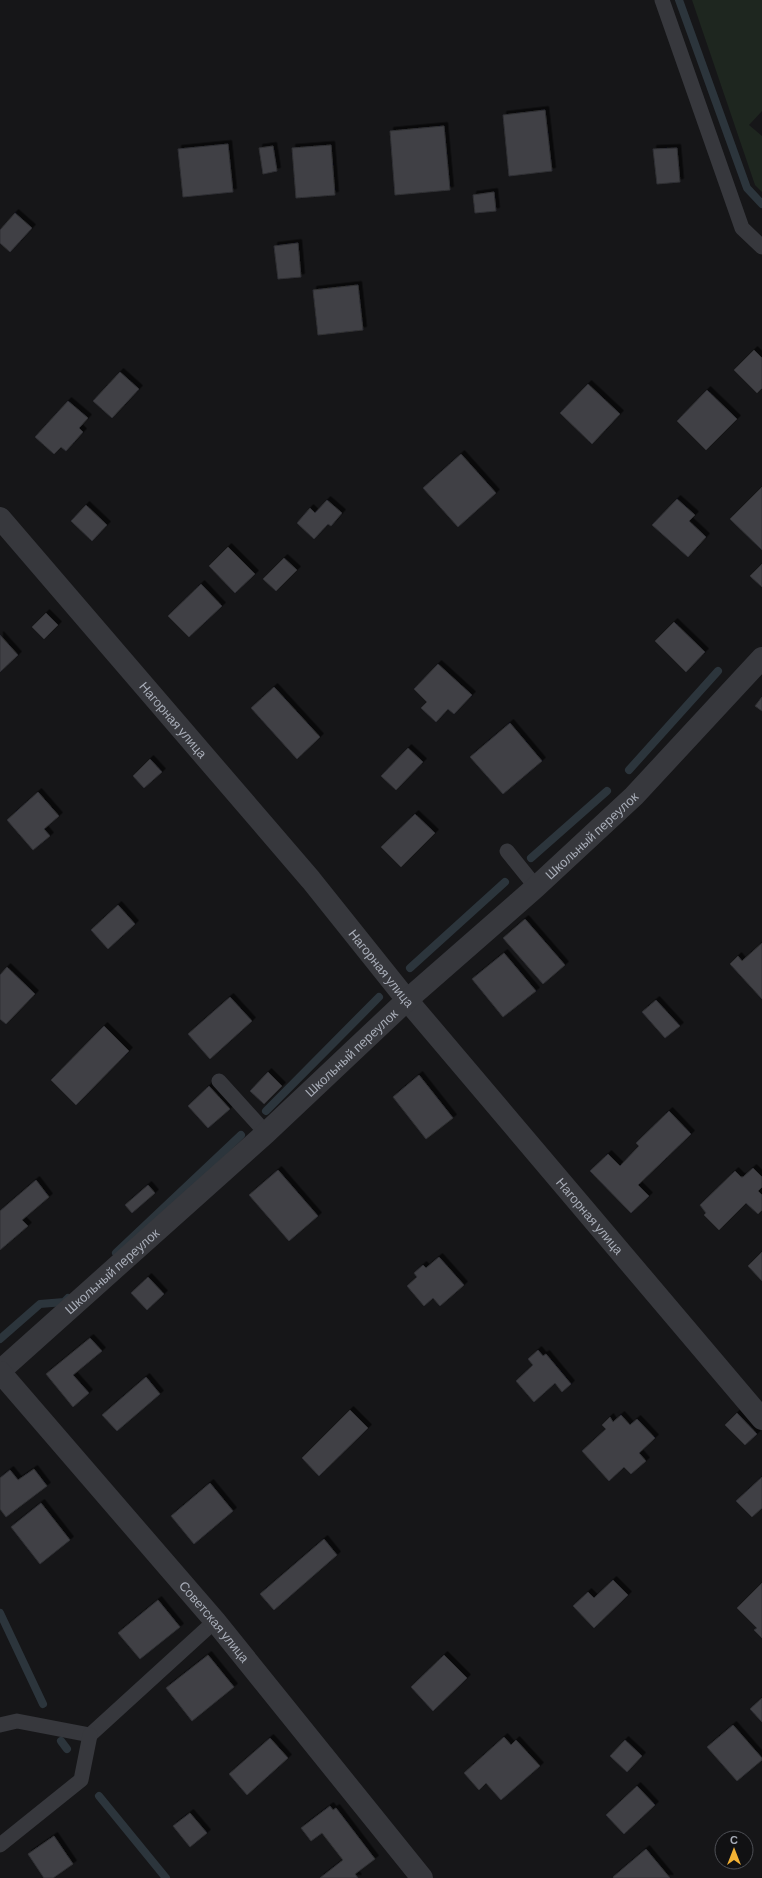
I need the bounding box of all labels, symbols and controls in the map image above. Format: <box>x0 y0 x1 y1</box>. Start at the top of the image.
street label: Нагорная улица <box>136 678 211 762</box>
street label: Школьный переулок <box>542 788 642 882</box>
street label: Нагорная улица <box>345 926 418 1011</box>
street label: Школьный переулок <box>302 1005 401 1100</box>
street label: Нагорная улица <box>553 1174 627 1258</box>
street label: Школьный переулок <box>61 1224 162 1317</box>
street label: Советская улица <box>176 1578 253 1666</box>
north arrow <box>714 1830 754 1870</box>
text: С <box>730 1833 738 1846</box>

